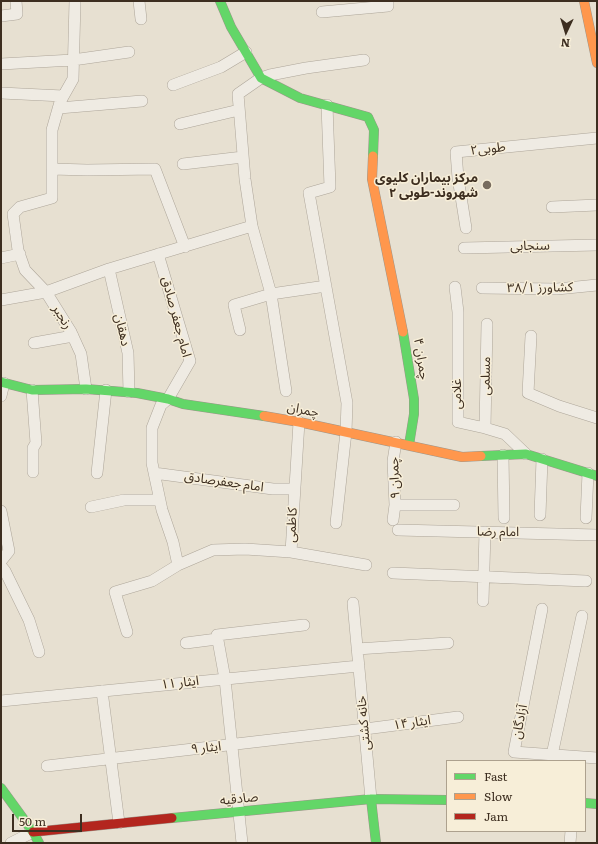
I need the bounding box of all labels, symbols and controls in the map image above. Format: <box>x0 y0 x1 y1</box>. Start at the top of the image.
north arrow <box>546 12 586 52</box>
text: N <box>560 36 570 52</box>
street label: طوبی۲ <box>470 139 506 159</box>
place label: مرکز بیماران کلیوی شهروند-طوبی ۲ <box>375 170 478 201</box>
marker: مرکز بیماران کلیوی شهروند-طوبی ۲ <box>481 179 493 191</box>
street label: سنجابی <box>510 238 550 254</box>
street label: امام جعفر صادق <box>158 275 194 359</box>
street label: کشاورز ۳۸/۱ <box>507 280 573 296</box>
street label: رنجبر <box>49 302 75 332</box>
street label: دهقان <box>111 312 133 348</box>
street label: چمران ۴ <box>410 337 432 381</box>
street label: مسلمی <box>478 356 494 396</box>
street label: غلامی <box>449 379 465 409</box>
street label: چمران <box>286 399 320 421</box>
street label: چمران ۹ <box>386 457 404 499</box>
street label: امام جعفرصادق <box>183 469 265 495</box>
street label: کاظمی <box>283 507 301 543</box>
street label: امام رضا <box>477 524 519 540</box>
street label: ایثار ۱۱ <box>160 673 200 693</box>
street label: خانه کشتی <box>354 695 374 751</box>
street label: آزادگان <box>509 703 531 741</box>
street label: ایثار ۱۴ <box>392 713 432 733</box>
street label: ایثار ۹ <box>190 739 222 757</box>
legend <box>446 760 586 832</box>
text: Fast <box>484 767 507 785</box>
text: Slow <box>484 787 512 805</box>
street label: صادقیه <box>219 789 259 809</box>
scale bar <box>14 806 84 832</box>
text: Jam <box>484 807 508 825</box>
text: 50 m <box>19 812 46 830</box>

